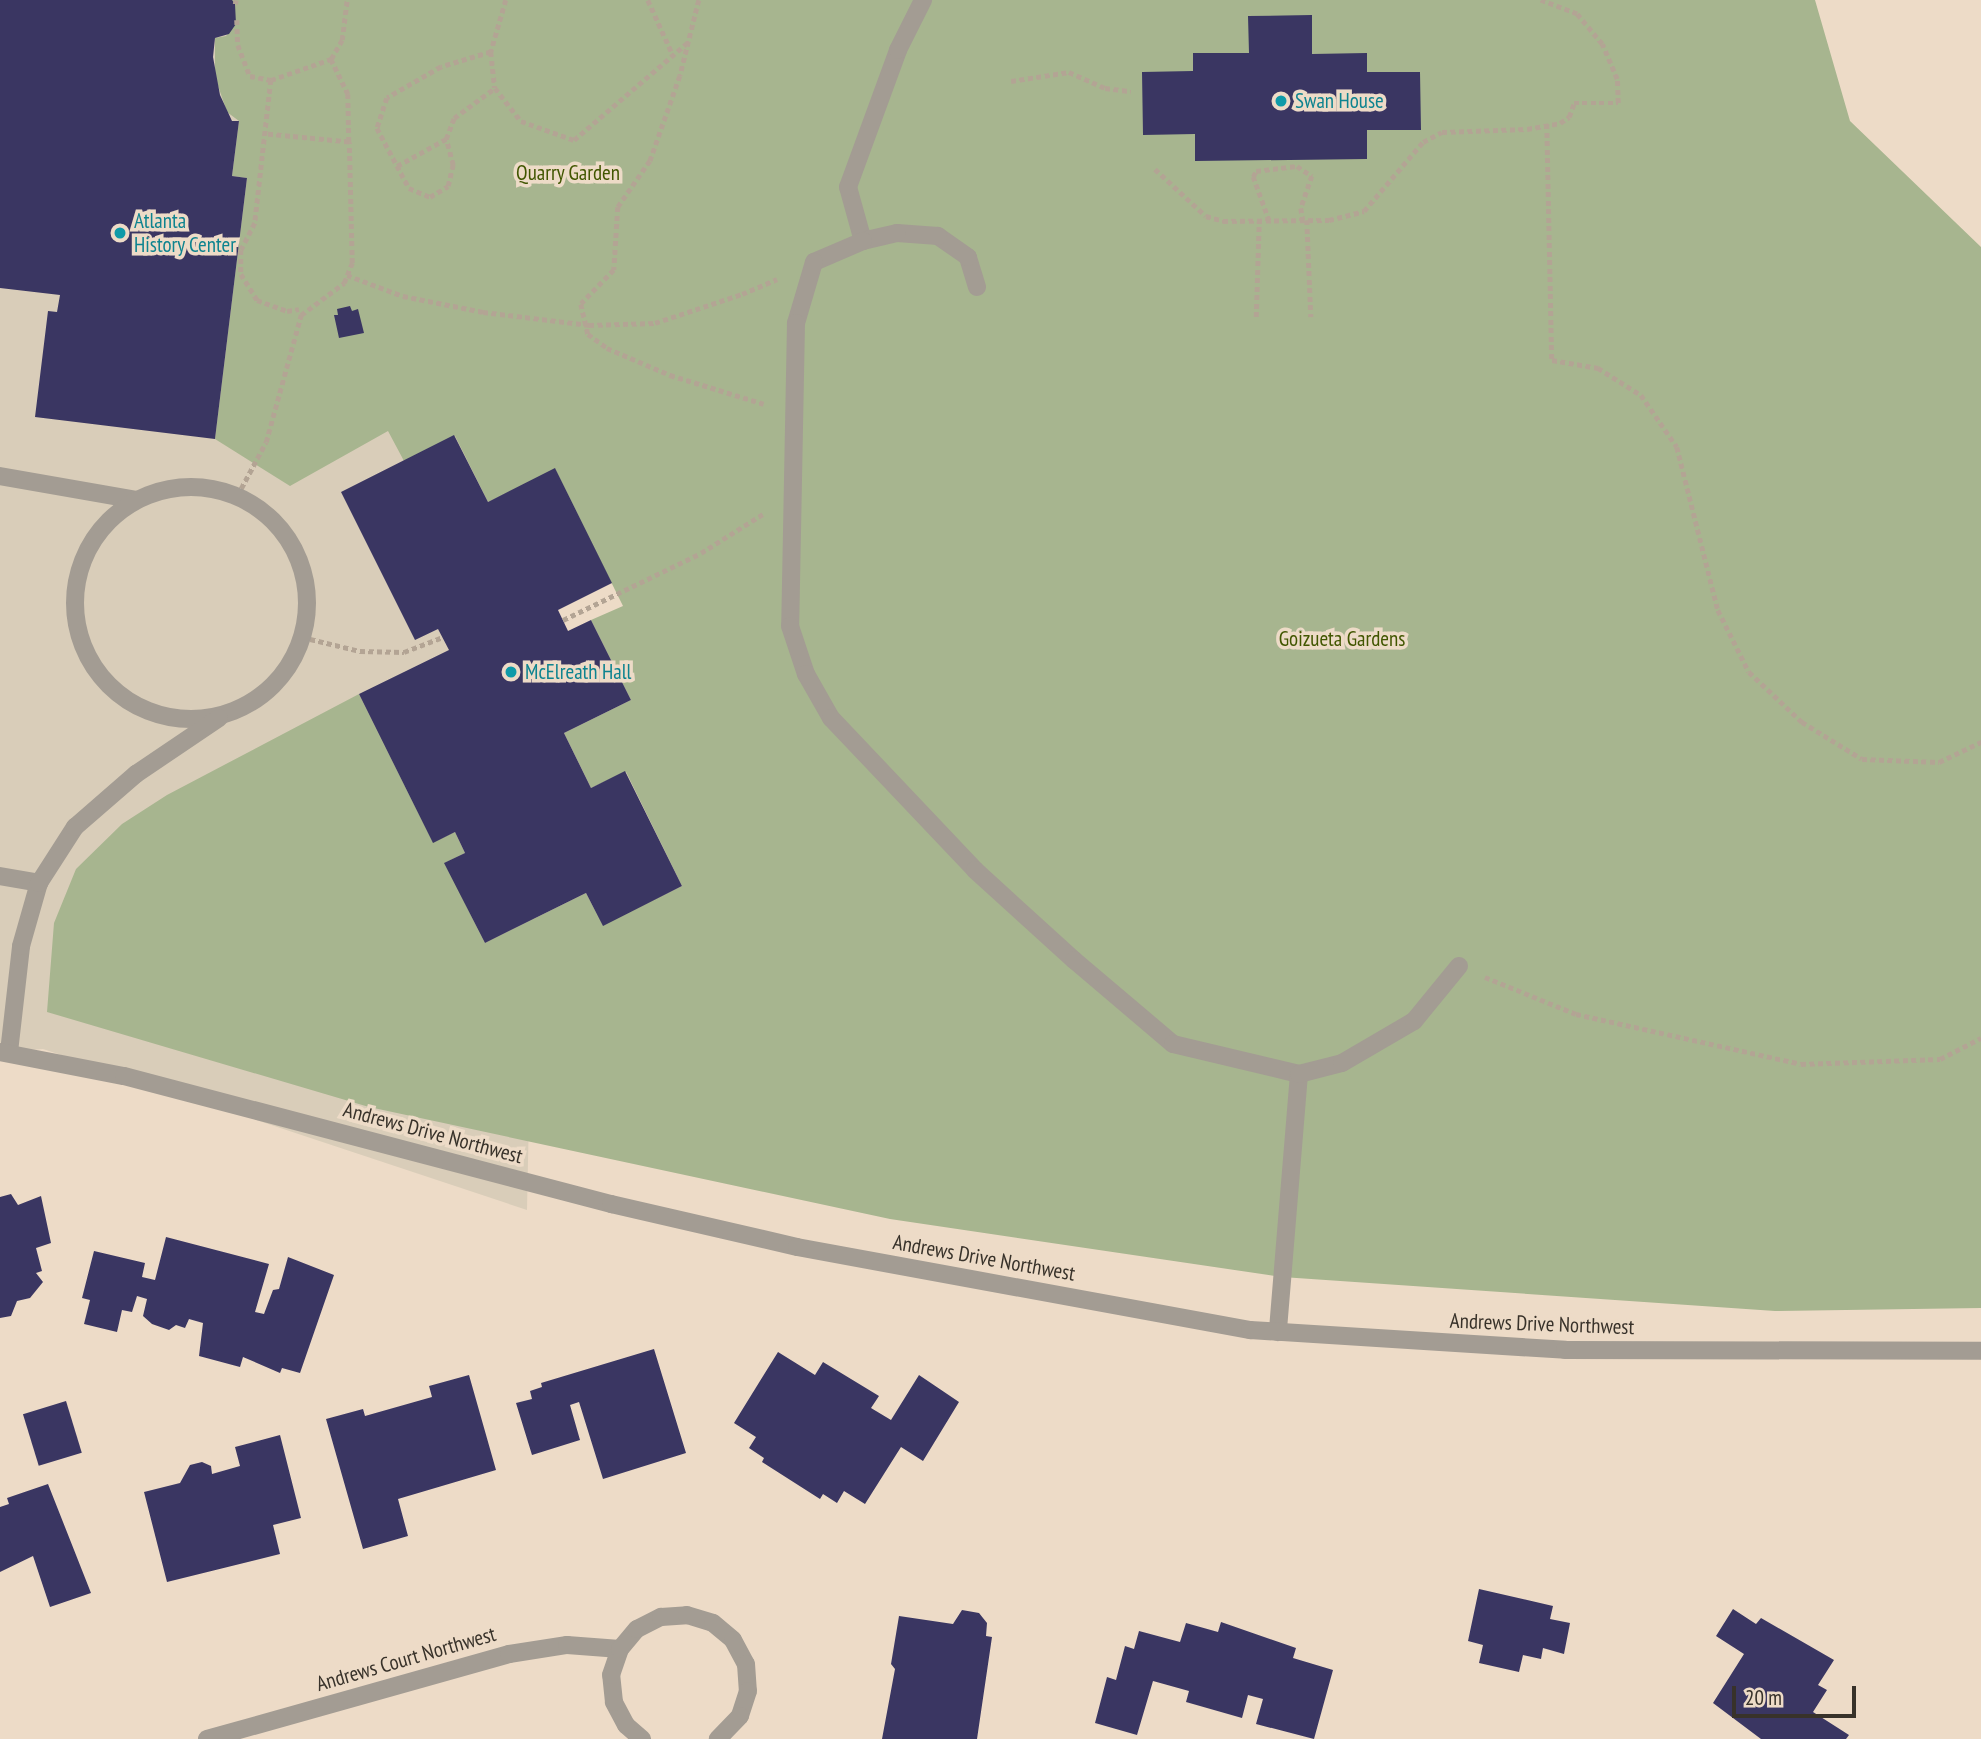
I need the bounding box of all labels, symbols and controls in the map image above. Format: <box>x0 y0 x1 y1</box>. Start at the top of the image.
place label: Swan House <box>1295 88 1384 114</box>
marker: Swan House <box>1273 93 1289 109</box>
park label: Quarry Garden <box>516 160 620 186</box>
place label: Atlanta History Center <box>134 208 237 258</box>
marker: Atlanta History Center <box>112 225 128 241</box>
park label: Goizueta Gardens <box>1279 626 1405 652</box>
place label: McElreath Hall <box>525 659 631 685</box>
marker: McElreath Hall <box>503 664 519 680</box>
street label: Andrews Drive Northwest <box>341 1097 525 1169</box>
street label: Andrews Drive Northwest <box>891 1230 1077 1286</box>
street label: Andrews Drive Northwest <box>1449 1308 1635 1340</box>
street label: Andrews Court Northwest <box>313 1621 499 1697</box>
scale bar <box>1736 1672 1860 1716</box>
text: 20 m <box>1745 1684 1782 1711</box>

